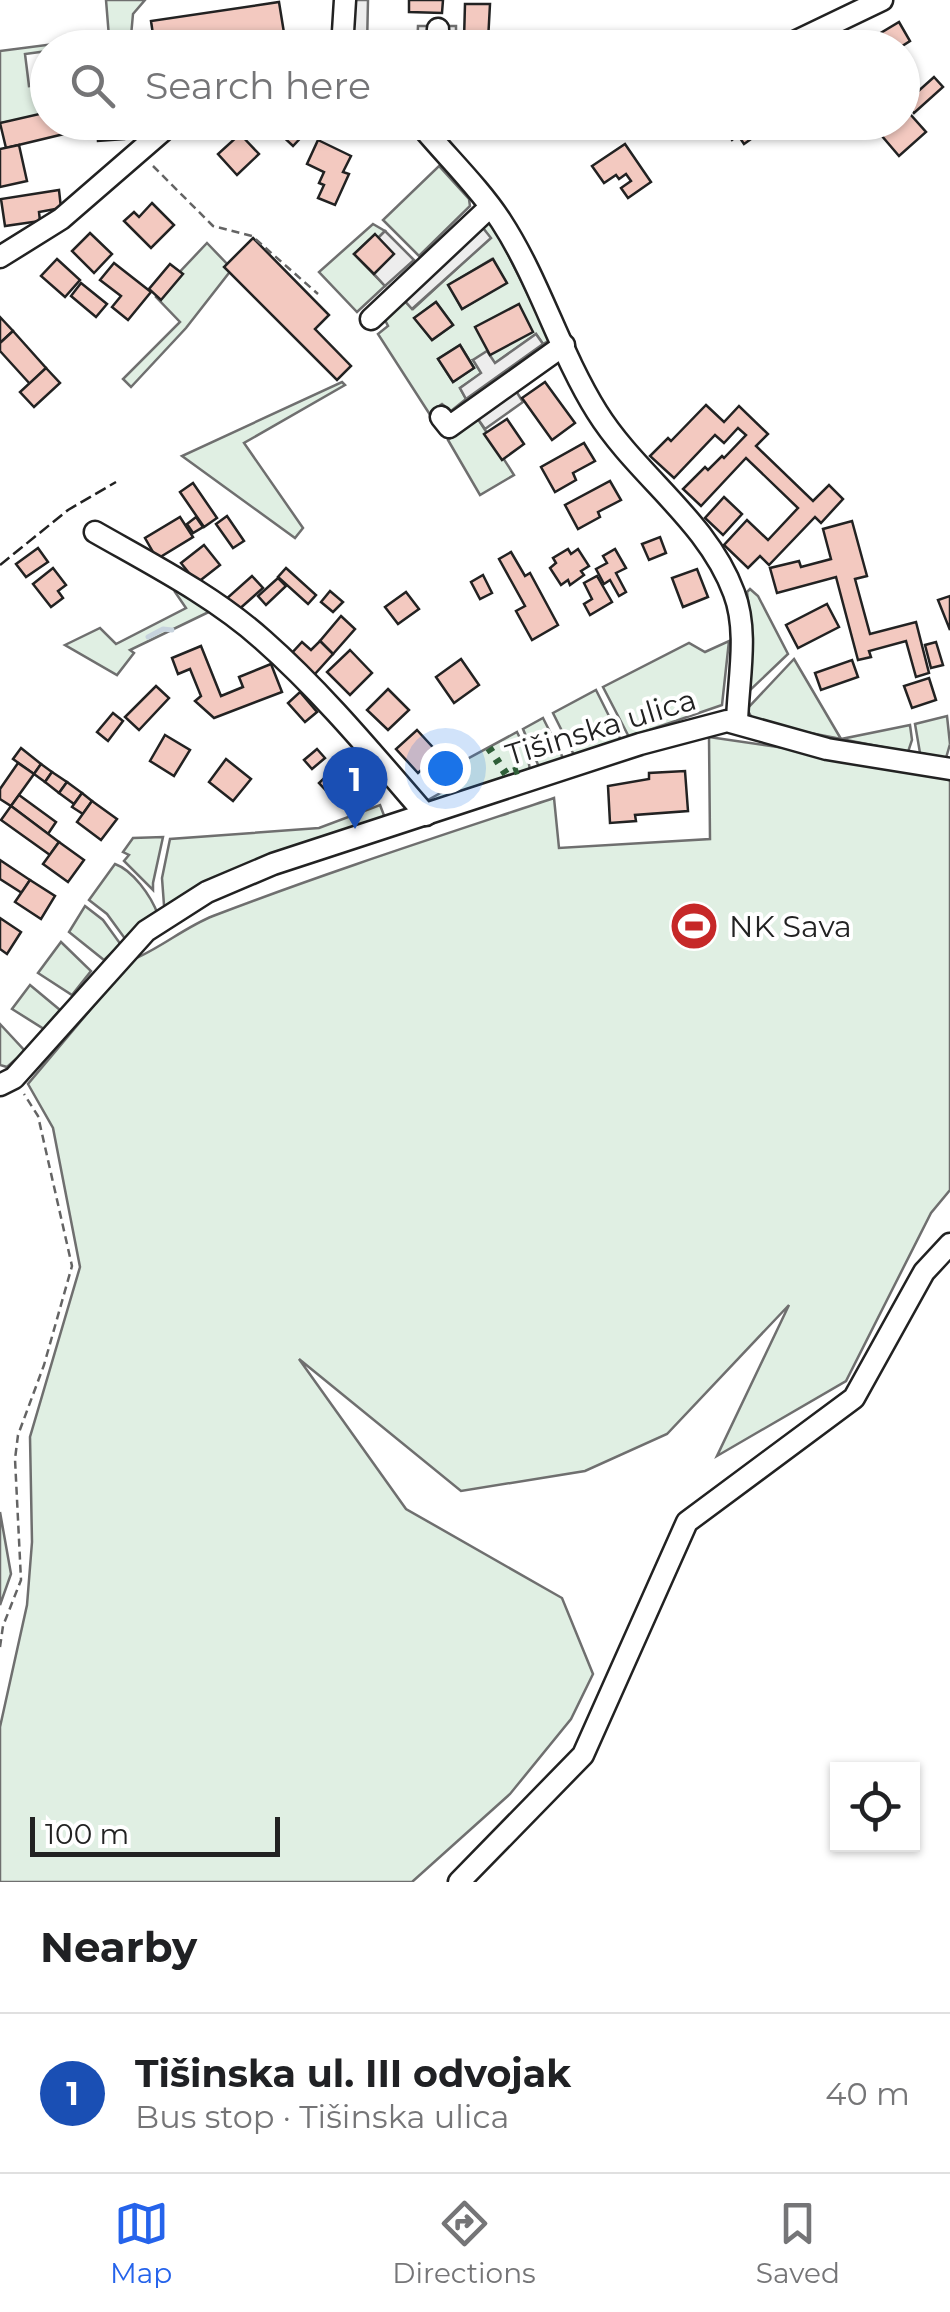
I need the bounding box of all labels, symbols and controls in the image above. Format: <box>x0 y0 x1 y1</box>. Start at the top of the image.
search box <box>30 30 920 140</box>
icon: search <box>65 58 120 113</box>
text: Search here <box>145 62 371 109</box>
street label: Tišinska ulica <box>501 681 701 773</box>
your location <box>420 743 471 794</box>
pin: 1 <box>322 746 388 829</box>
sports icon: NK Sava <box>668 900 720 952</box>
place label: NK Sava <box>729 908 852 945</box>
map controls <box>830 1762 920 1852</box>
button: locate <box>830 1762 920 1852</box>
scale bar <box>30 1812 280 1856</box>
text: 100 m <box>45 1817 129 1851</box>
text: Nearby <box>40 1921 197 1973</box>
text: Tišinska ul. III odvojak <box>135 2050 571 2097</box>
text: 1 <box>66 2074 79 2113</box>
text: 40 m <box>825 2074 910 2113</box>
text: Bus stop · Tišinska ulica <box>135 2097 509 2136</box>
tab: Map <box>110 2196 172 2290</box>
tab: Directions <box>392 2196 536 2290</box>
tab: Saved <box>756 2196 840 2290</box>

